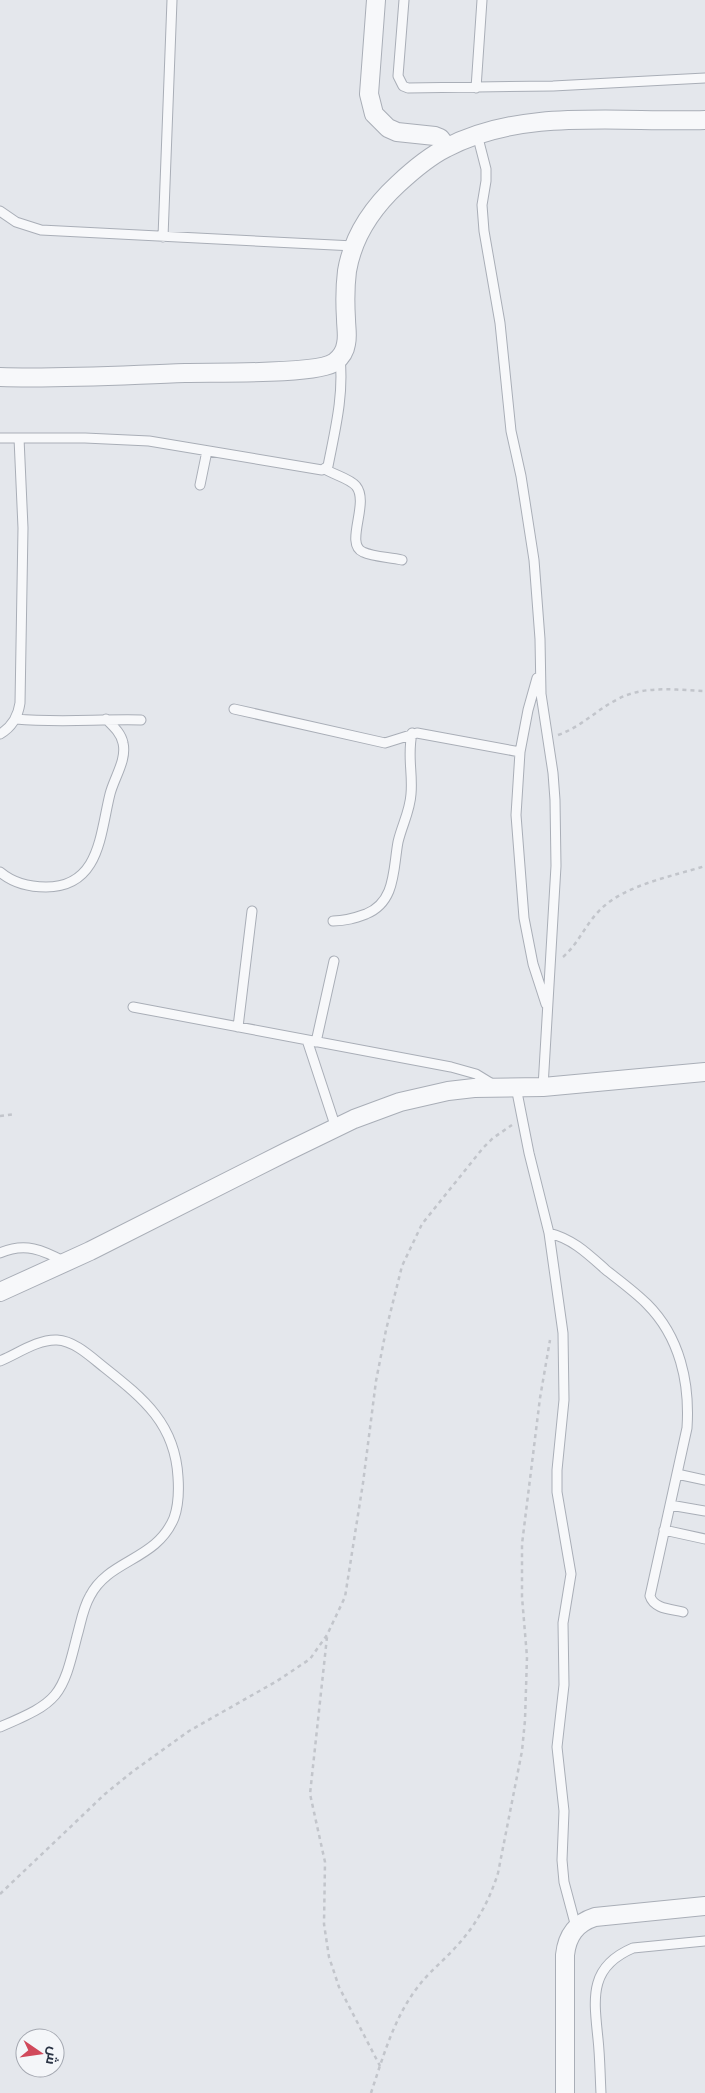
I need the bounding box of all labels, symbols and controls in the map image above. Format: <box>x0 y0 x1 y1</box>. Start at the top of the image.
north arrow <box>15 2028 65 2078</box>
text: ش <box>42 2045 62 2067</box>

